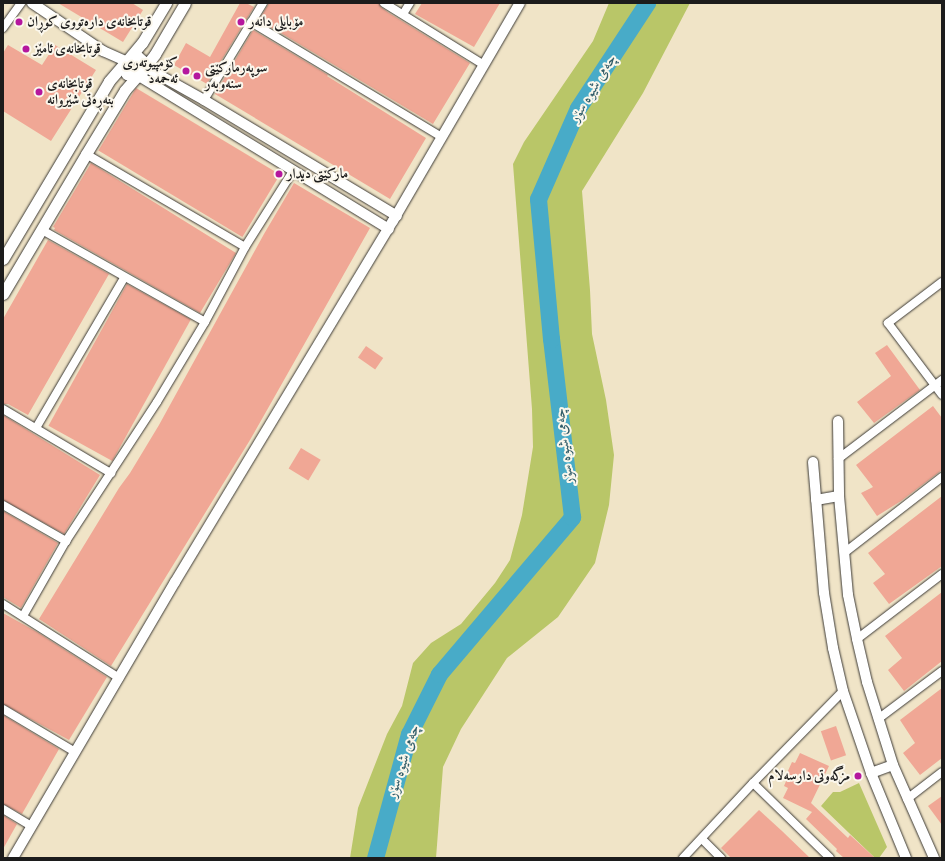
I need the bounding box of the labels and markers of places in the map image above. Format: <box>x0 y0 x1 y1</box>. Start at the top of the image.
place label: قوتابخانەی دارەتووی کوڕان <box>27 14 152 30</box>
place label: مۆبایلی دانەر <box>249 14 303 30</box>
marker: قوتابخانەی دارەتووی کوڕان <box>14 17 24 27</box>
marker: مۆبایلی دانەر <box>236 17 246 27</box>
place label: قوتابخانەی ئامێز <box>34 41 101 57</box>
marker: قوتابخانەی ئامێز <box>21 44 31 54</box>
place label: کۆمپیوتەری ئەحمەد <box>123 55 178 88</box>
place label: سوپەرمارکێتی سنەوبەر <box>205 60 268 92</box>
marker: کۆمپیوتەری ئەحمەد <box>181 66 191 76</box>
marker: سوپەرمارکێتی سنەوبەر <box>192 71 202 81</box>
place label: قوتابخانەی بنەڕەتی شێروانە <box>47 76 114 108</box>
marker: قوتابخانەی بنەڕەتی شێروانە <box>34 87 44 97</box>
place label: مارکێتی دیدار <box>287 166 348 182</box>
marker: مارکێتی دیدار <box>274 169 284 179</box>
place label: مزگەوتی دارسەلام <box>768 768 850 784</box>
marker: مزگەوتی دارسەلام <box>853 771 863 781</box>

